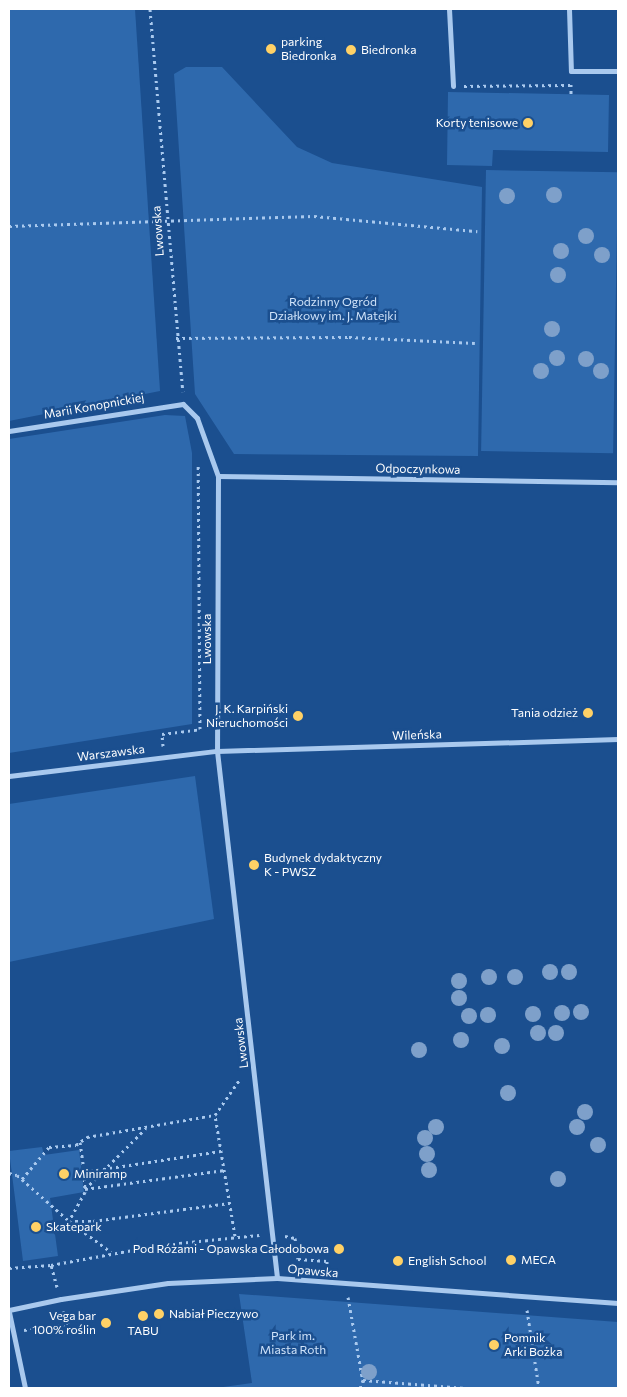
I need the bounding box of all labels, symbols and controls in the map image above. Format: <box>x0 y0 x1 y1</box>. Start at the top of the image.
place label: parking Biedronka <box>281 35 337 63</box>
marker: parking Biedronka <box>265 43 277 55</box>
place label: Biedronka <box>361 43 417 57</box>
marker: Biedronka <box>345 44 357 56</box>
place label: Korty tenisowe <box>436 116 518 130</box>
marker: Korty tenisowe <box>522 117 534 129</box>
street label: Lwowska <box>149 205 167 257</box>
park label: Rodzinny Ogród Działkowy im. J. Matejki <box>269 295 397 323</box>
street label: Marii Konopnickiej <box>43 390 145 422</box>
street label: Odpoczynkowa <box>375 461 461 477</box>
street label: Lwowska <box>200 614 214 664</box>
place label: J. K. Karpiński Nieruchomości <box>206 702 288 730</box>
place label: Tania odzież <box>511 706 578 720</box>
marker: Tania odzież <box>582 707 594 719</box>
marker: J. K. Karpiński Nieruchomości <box>292 710 304 722</box>
street label: Wileńska <box>392 727 442 743</box>
street label: Warszawska <box>76 742 146 764</box>
place label: Budynek dydaktyczny K - PWSZ <box>264 851 382 879</box>
marker: Budynek dydaktyczny K - PWSZ <box>248 859 260 871</box>
street label: Lwowska <box>231 1017 251 1069</box>
place label: Miniramp <box>74 1167 127 1181</box>
marker: Miniramp <box>58 1168 70 1180</box>
place label: Skatepark <box>46 1220 102 1234</box>
marker: Skatepark <box>30 1221 42 1233</box>
place label: Pod Różami - Opawska Całodobowa <box>133 1242 329 1256</box>
marker: Pod Różami - Opawska Całodobowa <box>333 1243 345 1255</box>
place label: MECA <box>521 1253 556 1267</box>
place label: English School <box>408 1254 487 1268</box>
marker: MECA <box>505 1254 517 1266</box>
marker: English School <box>392 1255 404 1267</box>
street label: Opawska <box>287 1262 339 1280</box>
place label: Nabiał Pieczywo <box>169 1307 258 1321</box>
marker: Nabiał Pieczywo <box>153 1308 165 1320</box>
place label: Vega bar 100% roślin <box>32 1309 96 1337</box>
marker: TABU <box>137 1310 149 1322</box>
marker: Vega bar 100% roślin <box>100 1317 112 1329</box>
place label: TABU <box>127 1324 159 1338</box>
park label: Park im. Miasta Roth <box>260 1329 326 1357</box>
place label: Pomnik Arki Bożka <box>504 1331 563 1359</box>
marker: Pomnik Arki Bożka <box>488 1339 500 1351</box>

